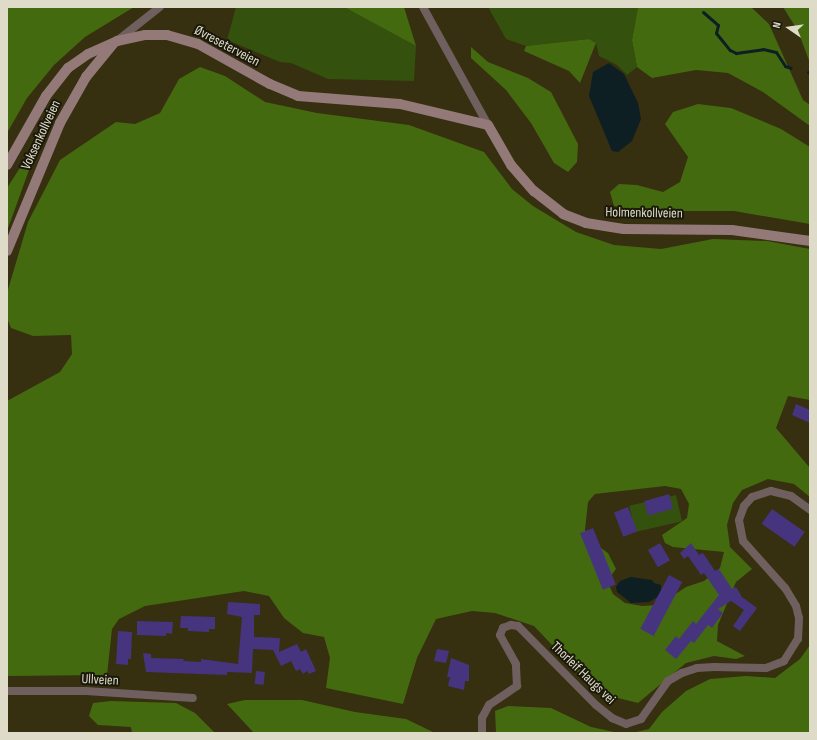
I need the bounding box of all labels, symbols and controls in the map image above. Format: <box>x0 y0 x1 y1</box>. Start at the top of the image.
north arrow <box>769 8 809 48</box>
text: N <box>770 21 784 30</box>
street label: Øvreseterveien <box>192 22 262 70</box>
street label: Voksenkollveien <box>18 98 64 172</box>
street label: Holmenkollveien <box>605 204 683 222</box>
street label: Thorleif Haugs vei <box>547 638 619 708</box>
street label: Ullveien <box>81 671 119 689</box>

